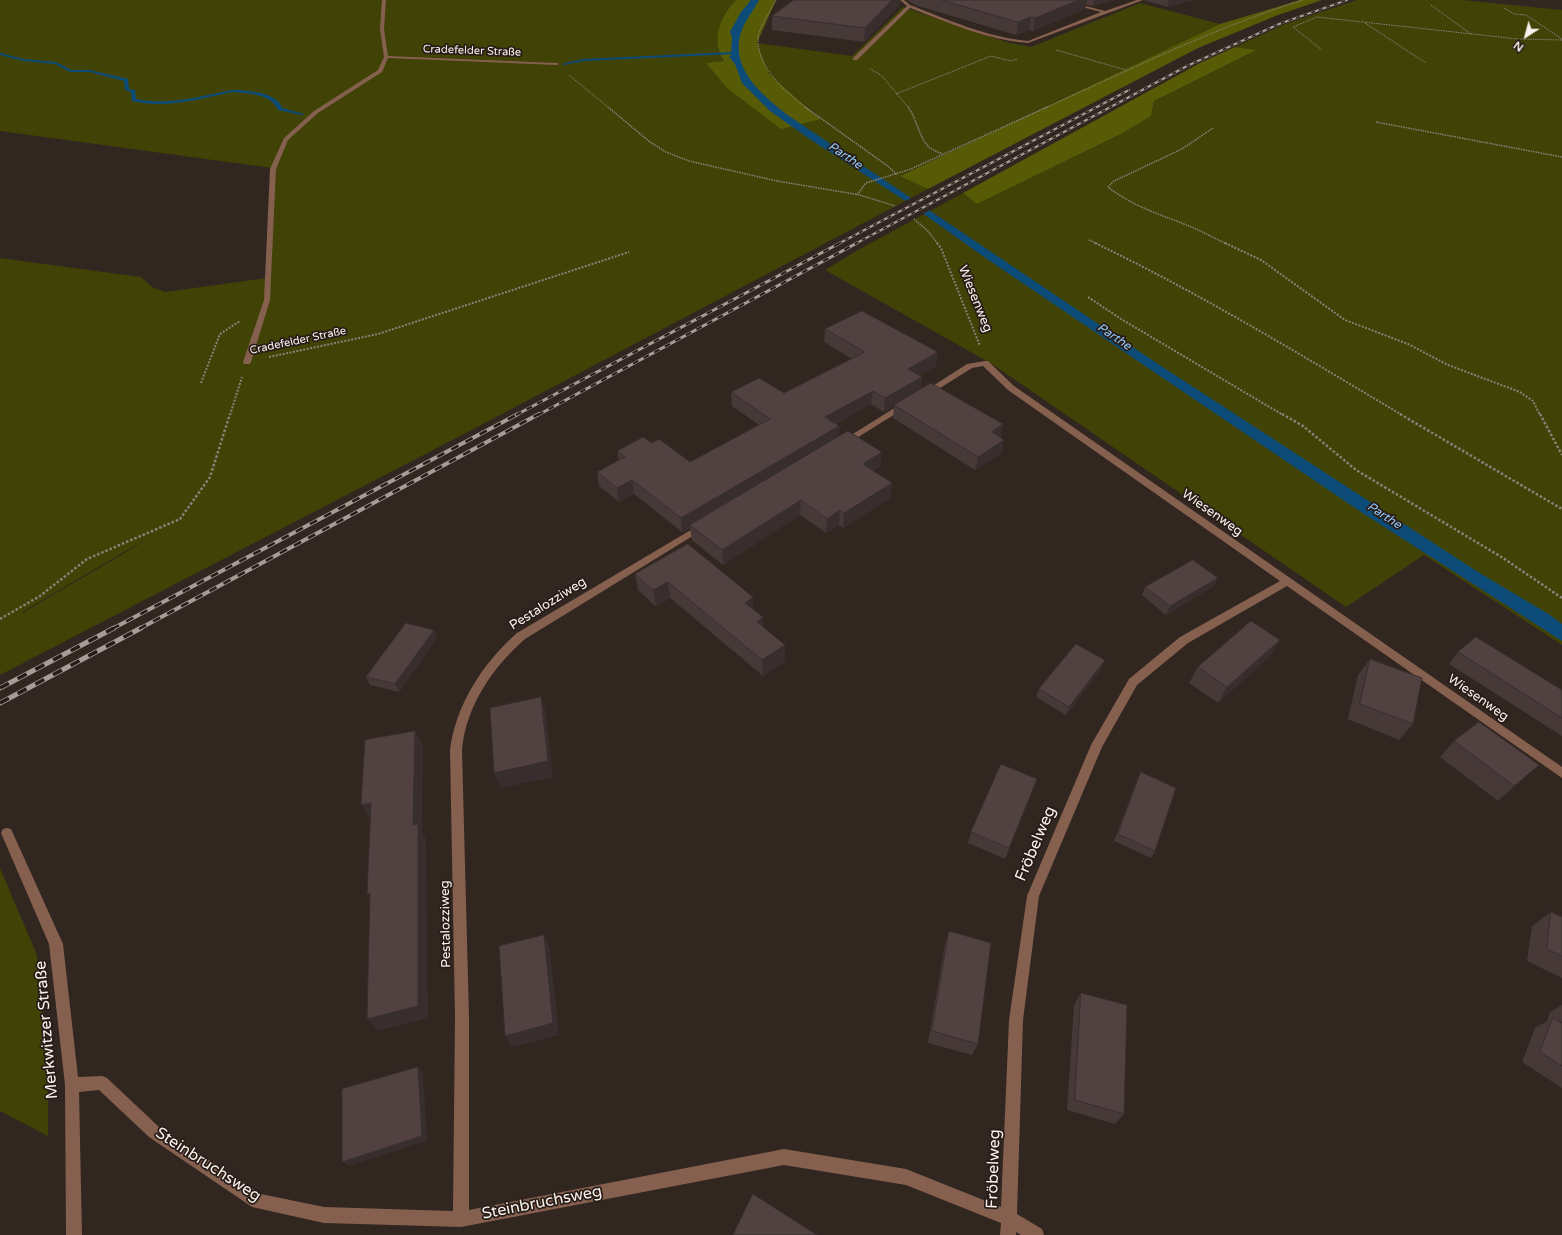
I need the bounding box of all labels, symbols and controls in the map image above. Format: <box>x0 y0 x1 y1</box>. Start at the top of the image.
north arrow <box>1506 16 1546 56</box>
text: N <box>1511 38 1526 54</box>
street label: Cradefelder Straße <box>423 43 521 59</box>
water label: Parthe <box>825 139 865 173</box>
street label: Wiesenweg <box>955 263 995 335</box>
water label: Parthe <box>1094 320 1134 354</box>
street label: Cradefelder Straße <box>249 324 347 358</box>
street label: Wiesenweg <box>1179 486 1245 540</box>
water label: Parthe <box>1364 500 1404 532</box>
street label: Pestalozziweg <box>507 574 589 634</box>
street label: Wiesenweg <box>1445 671 1511 725</box>
street label: Fröbelweg <box>1012 804 1060 884</box>
street label: Pestalozziweg <box>437 880 455 968</box>
street label: Merkwitzer Straße <box>31 960 63 1100</box>
street label: Steinbruchsweg <box>152 1124 264 1206</box>
street label: Fröbelweg <box>983 1129 1005 1209</box>
street label: Steinbruchsweg <box>480 1182 604 1224</box>

